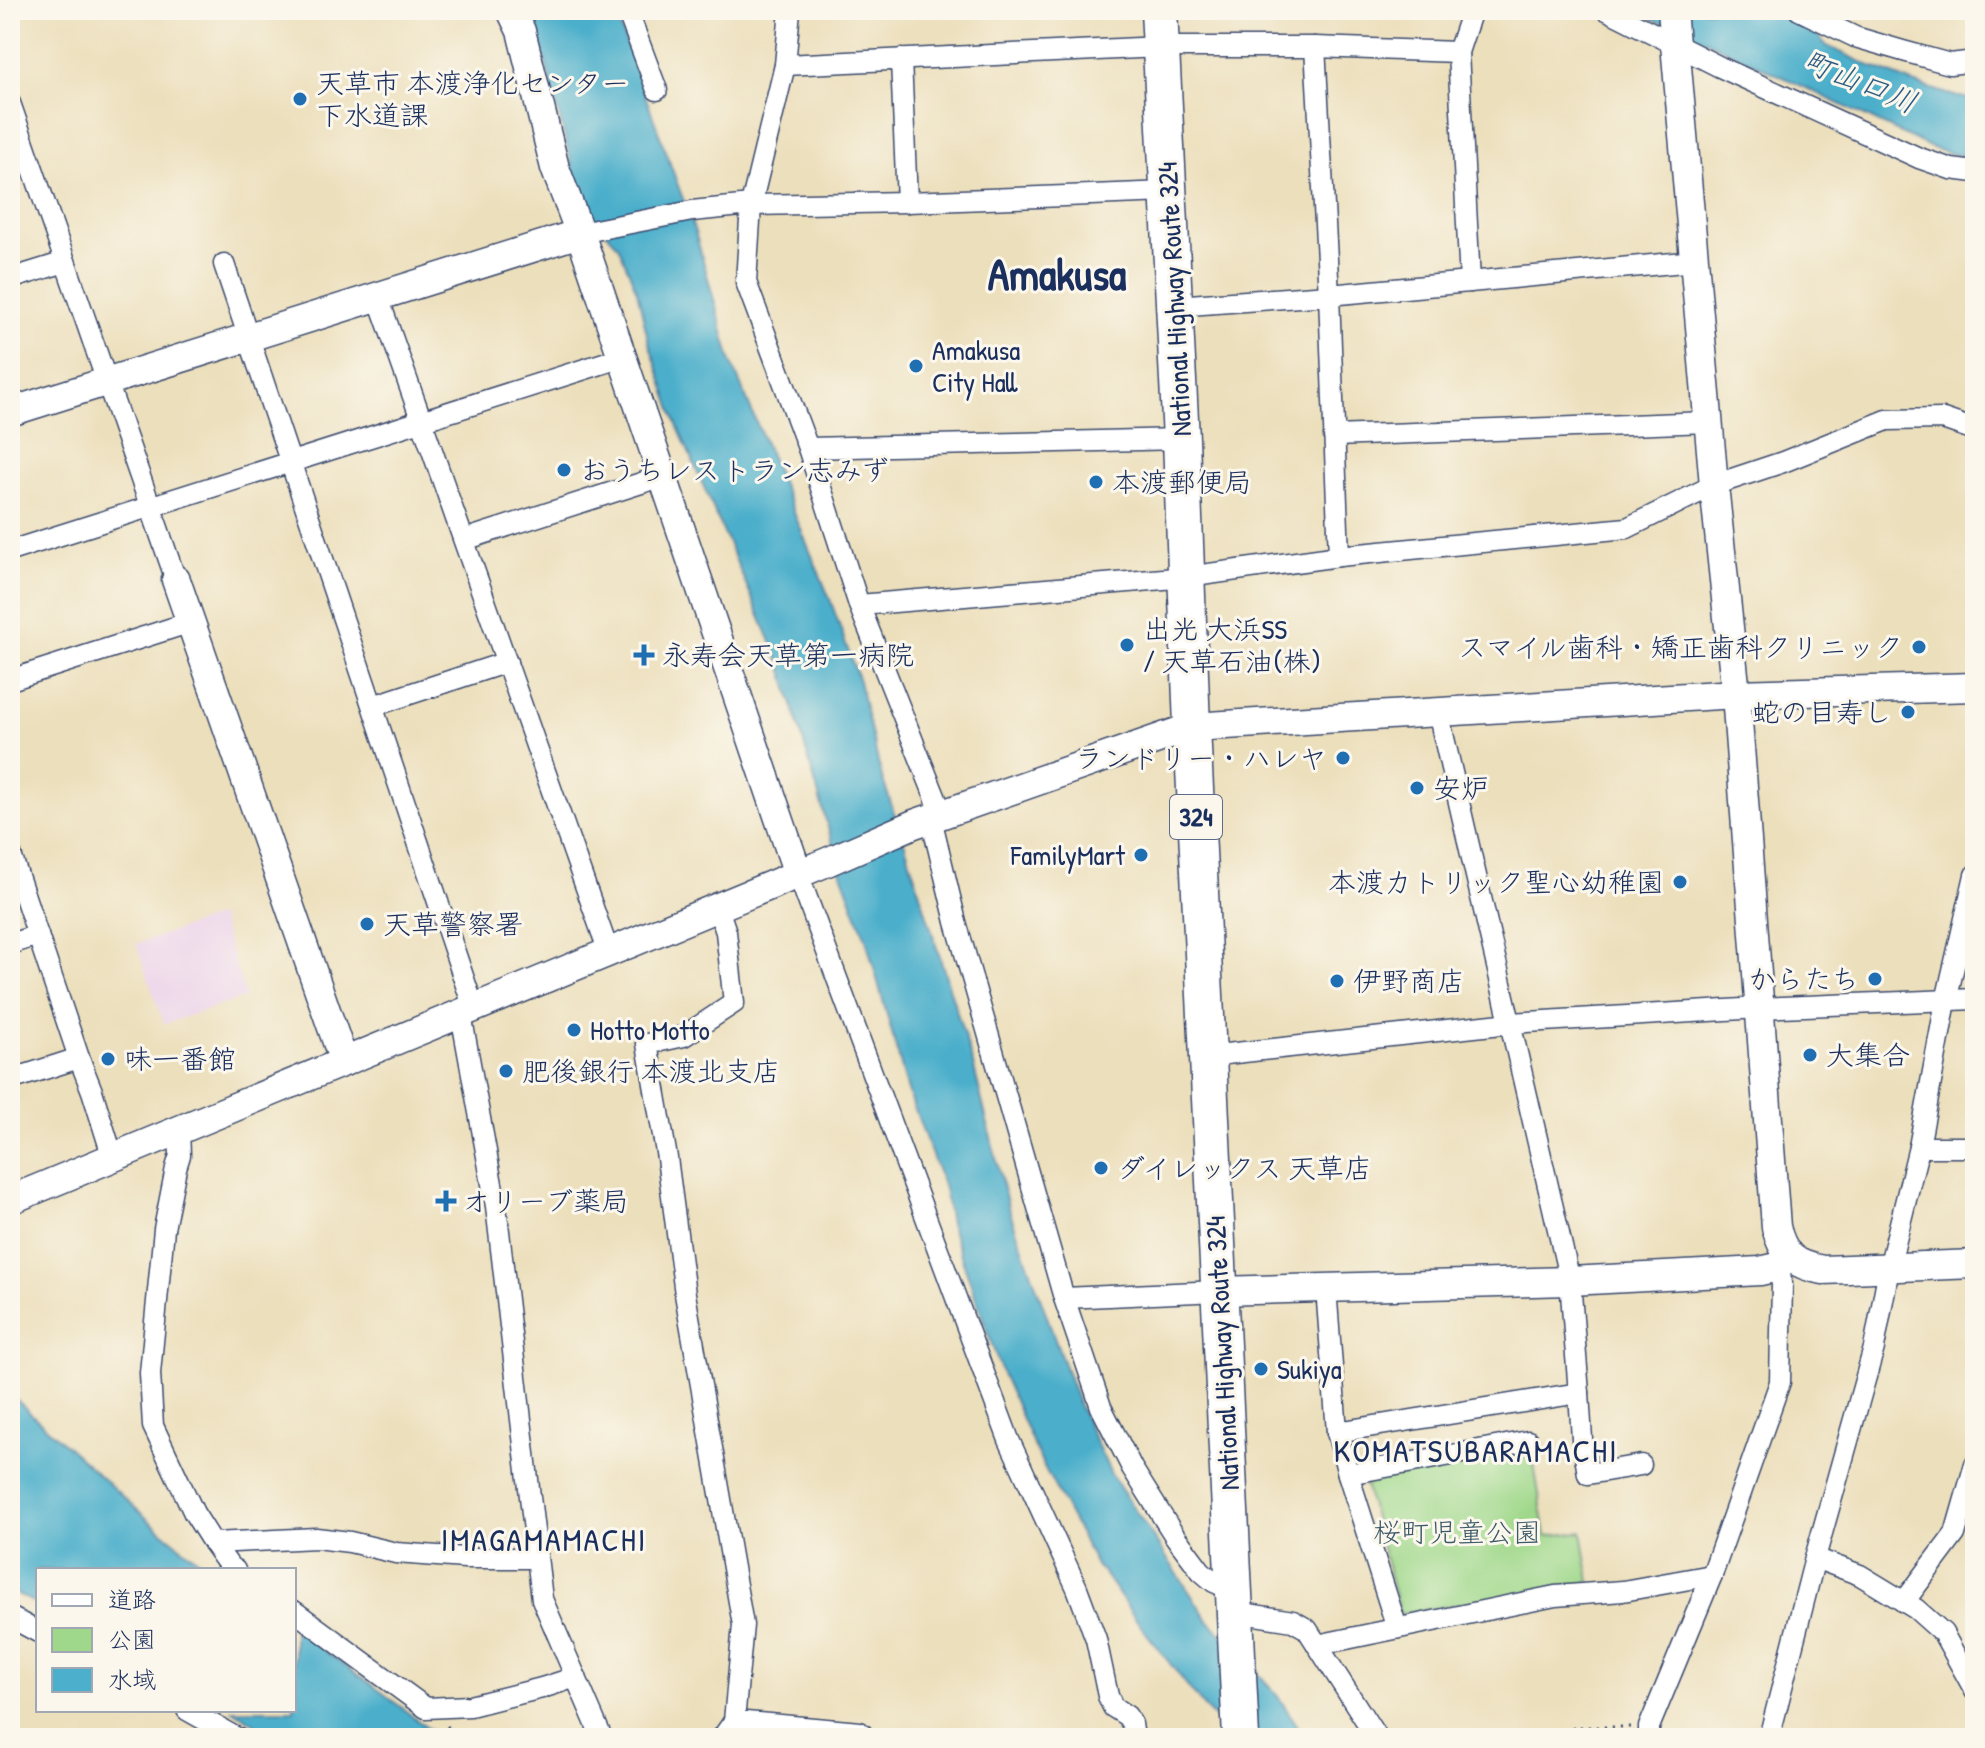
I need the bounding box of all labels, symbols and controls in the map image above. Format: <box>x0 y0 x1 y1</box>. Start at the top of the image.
water label: 町山口川 <box>1797 40 1923 122</box>
place label: 天草市 本渡浄化センター 下水道課 <box>316 64 629 134</box>
marker: 天草市 本渡浄化センター 下水道課 <box>291 90 309 108</box>
street label: National Highway Route 324 <box>1148 161 1200 437</box>
district label: Amakusa <box>988 244 1127 304</box>
place label: Amakusa City Hall <box>932 331 1020 401</box>
marker: Amakusa City Hall <box>907 357 925 375</box>
place label: おうちレストラン志みず <box>580 451 889 489</box>
marker: おうちレストラン志みず <box>555 461 573 479</box>
place label: 本渡郵便局 <box>1112 463 1252 501</box>
marker: 本渡郵便局 <box>1087 473 1105 491</box>
place label: 出光 大浜SS / 天草石油(株) <box>1143 610 1321 680</box>
place label: スマイル歯科・矯正歯科クリニック <box>1458 628 1903 666</box>
place label: 永寿会天草第一病院 <box>662 636 914 674</box>
marker: 出光 大浜SS / 天草石油(株) <box>1118 636 1136 654</box>
marker: スマイル歯科・矯正歯科クリニック <box>1910 638 1928 656</box>
marker: 永寿会天草第一病院 <box>633 644 655 666</box>
place label: 蛇の目寿し <box>1752 693 1892 731</box>
marker: 蛇の目寿し <box>1899 703 1917 721</box>
place label: ランドリー・ハレヤ <box>1075 739 1327 777</box>
marker: ランドリー・ハレヤ <box>1334 749 1352 767</box>
place label: 安炉 <box>1433 769 1489 807</box>
marker: 安炉 <box>1408 779 1426 797</box>
road number: 324 <box>1170 795 1222 839</box>
place label: FamilyMart <box>1010 836 1125 874</box>
marker: FamilyMart <box>1132 846 1150 864</box>
place label: 本渡カトリック聖心幼稚園 <box>1328 863 1664 901</box>
marker: 本渡カトリック聖心幼稚園 <box>1671 873 1689 891</box>
place label: 天草警察署 <box>383 905 523 943</box>
marker: 天草警察署 <box>358 915 376 933</box>
place label: からたち <box>1748 960 1859 998</box>
place label: 伊野商店 <box>1353 962 1465 1000</box>
marker: からたち <box>1866 970 1884 988</box>
marker: 伊野商店 <box>1328 972 1346 990</box>
place label: Hotto Motto <box>590 1011 710 1049</box>
marker: Hotto Motto <box>565 1021 583 1039</box>
place label: 大集合 <box>1826 1036 1910 1074</box>
place label: 味一番館 <box>124 1040 236 1078</box>
marker: 大集合 <box>1801 1046 1819 1064</box>
marker: 味一番館 <box>99 1050 117 1068</box>
place label: 肥後銀行 本渡北支店 <box>522 1052 780 1090</box>
marker: 肥後銀行 本渡北支店 <box>497 1062 515 1080</box>
place label: ダイレックス 天草店 <box>1117 1149 1372 1187</box>
marker: ダイレックス 天草店 <box>1092 1159 1110 1177</box>
place label: オリーブ薬局 <box>462 1182 629 1220</box>
marker: オリーブ薬局 <box>437 1192 455 1210</box>
street label: National Highway Route 324 <box>1196 1215 1248 1491</box>
place label: Sukiya <box>1277 1350 1342 1388</box>
marker: Sukiya <box>1252 1360 1270 1378</box>
district label: KOMATSUBARAMACHI <box>1333 1429 1619 1472</box>
park label: 桜町児童公園 <box>1373 1513 1541 1551</box>
district label: IMAGAMAMACHI <box>441 1518 647 1561</box>
legend <box>36 1568 296 1712</box>
text: 道路 <box>108 1583 156 1615</box>
text: 公園 <box>108 1623 156 1655</box>
text: 水域 <box>108 1663 156 1695</box>

